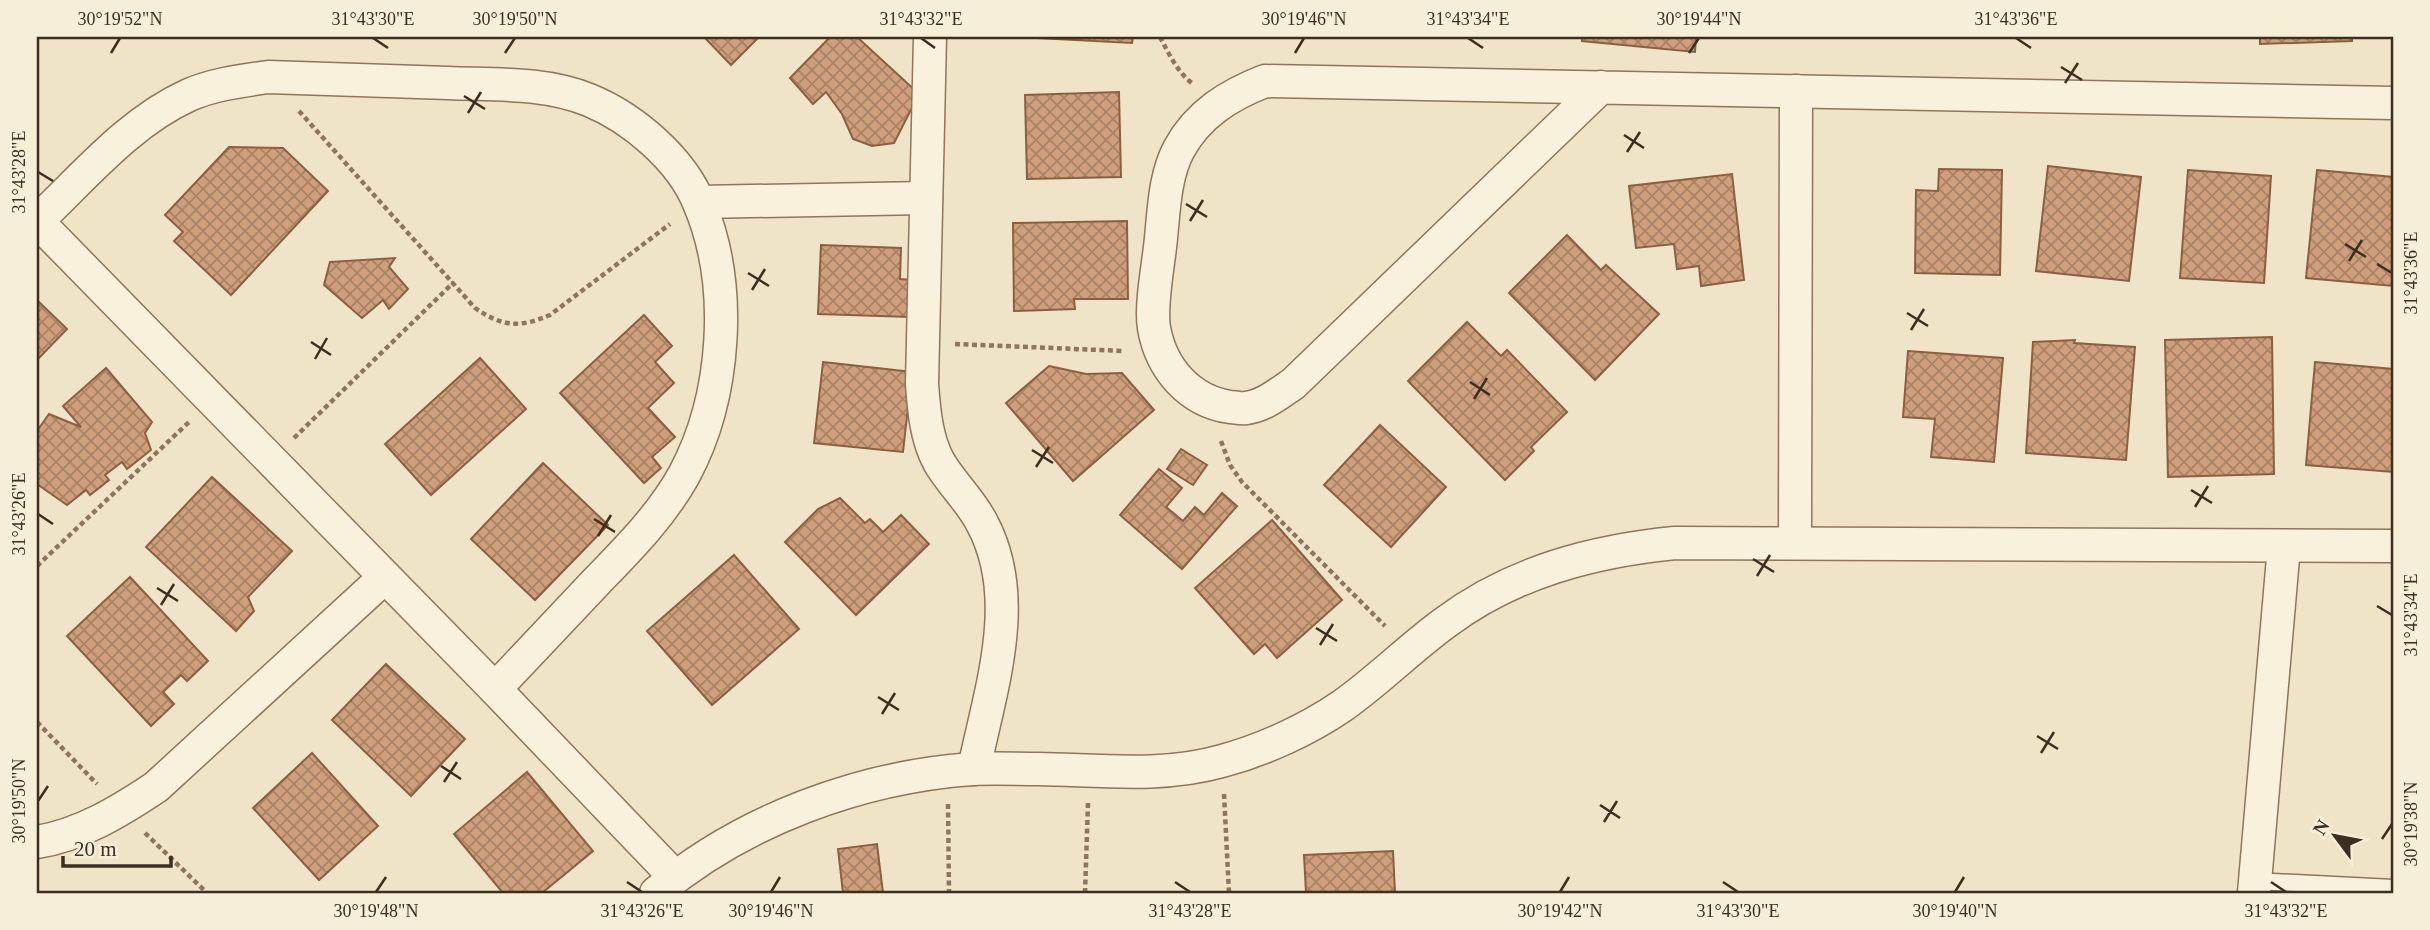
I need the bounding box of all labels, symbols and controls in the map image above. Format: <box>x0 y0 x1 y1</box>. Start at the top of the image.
text: 30°19'52"N <box>78 9 162 29</box>
text: 31°43'30"E <box>332 9 414 29</box>
text: 30°19'50"N <box>473 9 557 29</box>
text: 31°43'32"E <box>880 9 962 29</box>
text: 30°19'46"N <box>1262 9 1346 29</box>
text: 31°43'34"E <box>1427 9 1509 29</box>
text: 30°19'44"N <box>1657 9 1741 29</box>
text: 31°43'36"E <box>1975 9 2057 29</box>
text: 31°43'28"E <box>9 131 29 213</box>
text: 31°43'36"E <box>2401 232 2421 314</box>
text: 31°43'26"E <box>9 473 29 555</box>
text: 31°43'34"E <box>2401 574 2421 656</box>
text: 30°19'50"N <box>9 759 29 843</box>
text: 30°19'38"N <box>2401 782 2421 866</box>
north arrow <box>2300 800 2370 870</box>
text: N <box>2308 816 2334 839</box>
scale bar <box>63 825 172 869</box>
text: 20 m <box>74 837 117 861</box>
text: 30°19'48"N <box>334 901 418 921</box>
text: 31°43'26"E <box>601 901 683 921</box>
text: 30°19'46"N <box>729 901 813 921</box>
text: 31°43'28"E <box>1149 901 1231 921</box>
text: 30°19'42"N <box>1518 901 1602 921</box>
text: 31°43'30"E <box>1697 901 1779 921</box>
text: 30°19'40"N <box>1913 901 1997 921</box>
text: 31°43'32"E <box>2245 901 2327 921</box>

